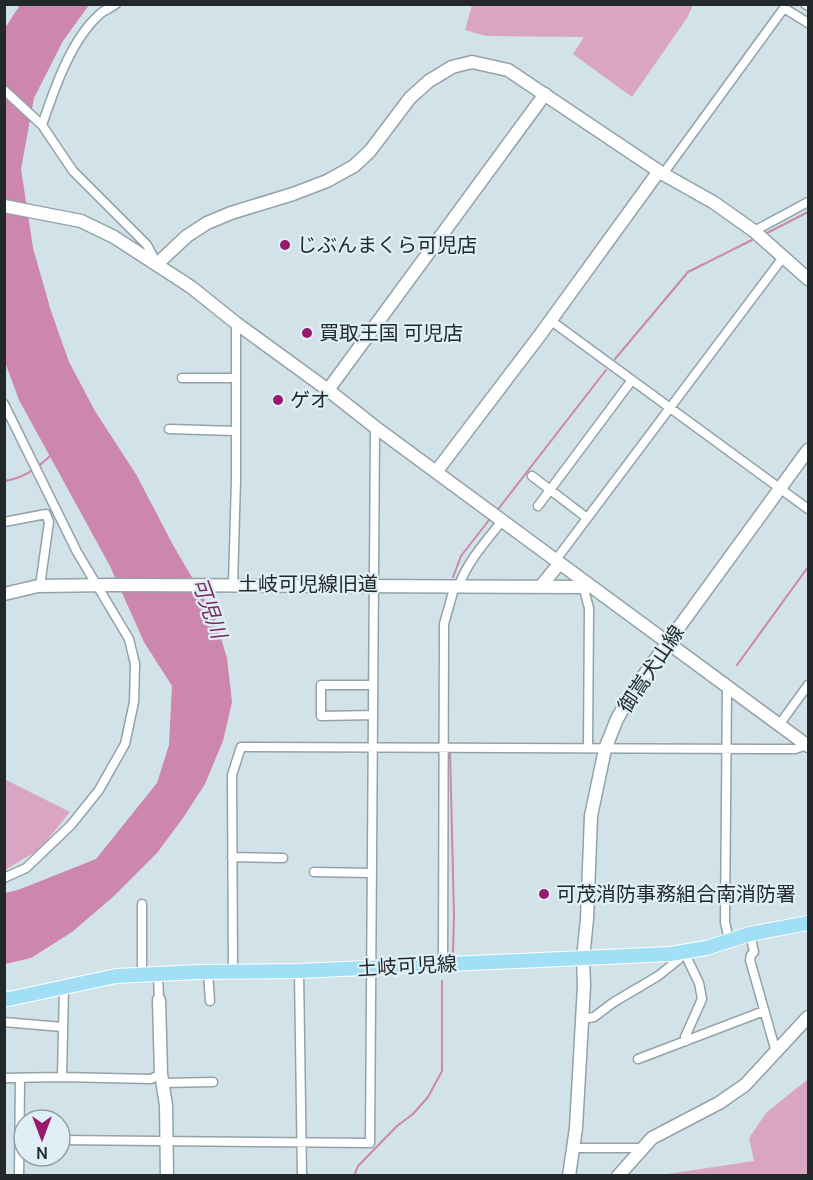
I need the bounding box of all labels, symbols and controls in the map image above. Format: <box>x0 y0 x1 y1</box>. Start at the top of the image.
place label: じぶんまくら可児店 <box>297 231 477 258</box>
marker: じぶんまくら可児店 <box>278 238 292 252</box>
place label: 買取王国 可児店 <box>319 319 463 346</box>
marker: 買取王国 可児店 <box>300 326 314 340</box>
place label: ゲオ <box>290 386 330 413</box>
marker: ゲオ <box>271 393 285 407</box>
street label: 土岐可児線旧道 <box>238 570 378 597</box>
water label: 可児川 <box>186 573 235 644</box>
street label: 御嵩犬山線 <box>611 620 690 718</box>
place label: 可茂消防事務組合南消防署 <box>556 880 796 907</box>
marker: 可茂消防事務組合南消防署 <box>537 887 551 901</box>
street label: 土岐可児線 <box>356 949 458 982</box>
north arrow <box>12 1108 72 1168</box>
text: N <box>36 1142 48 1164</box>

